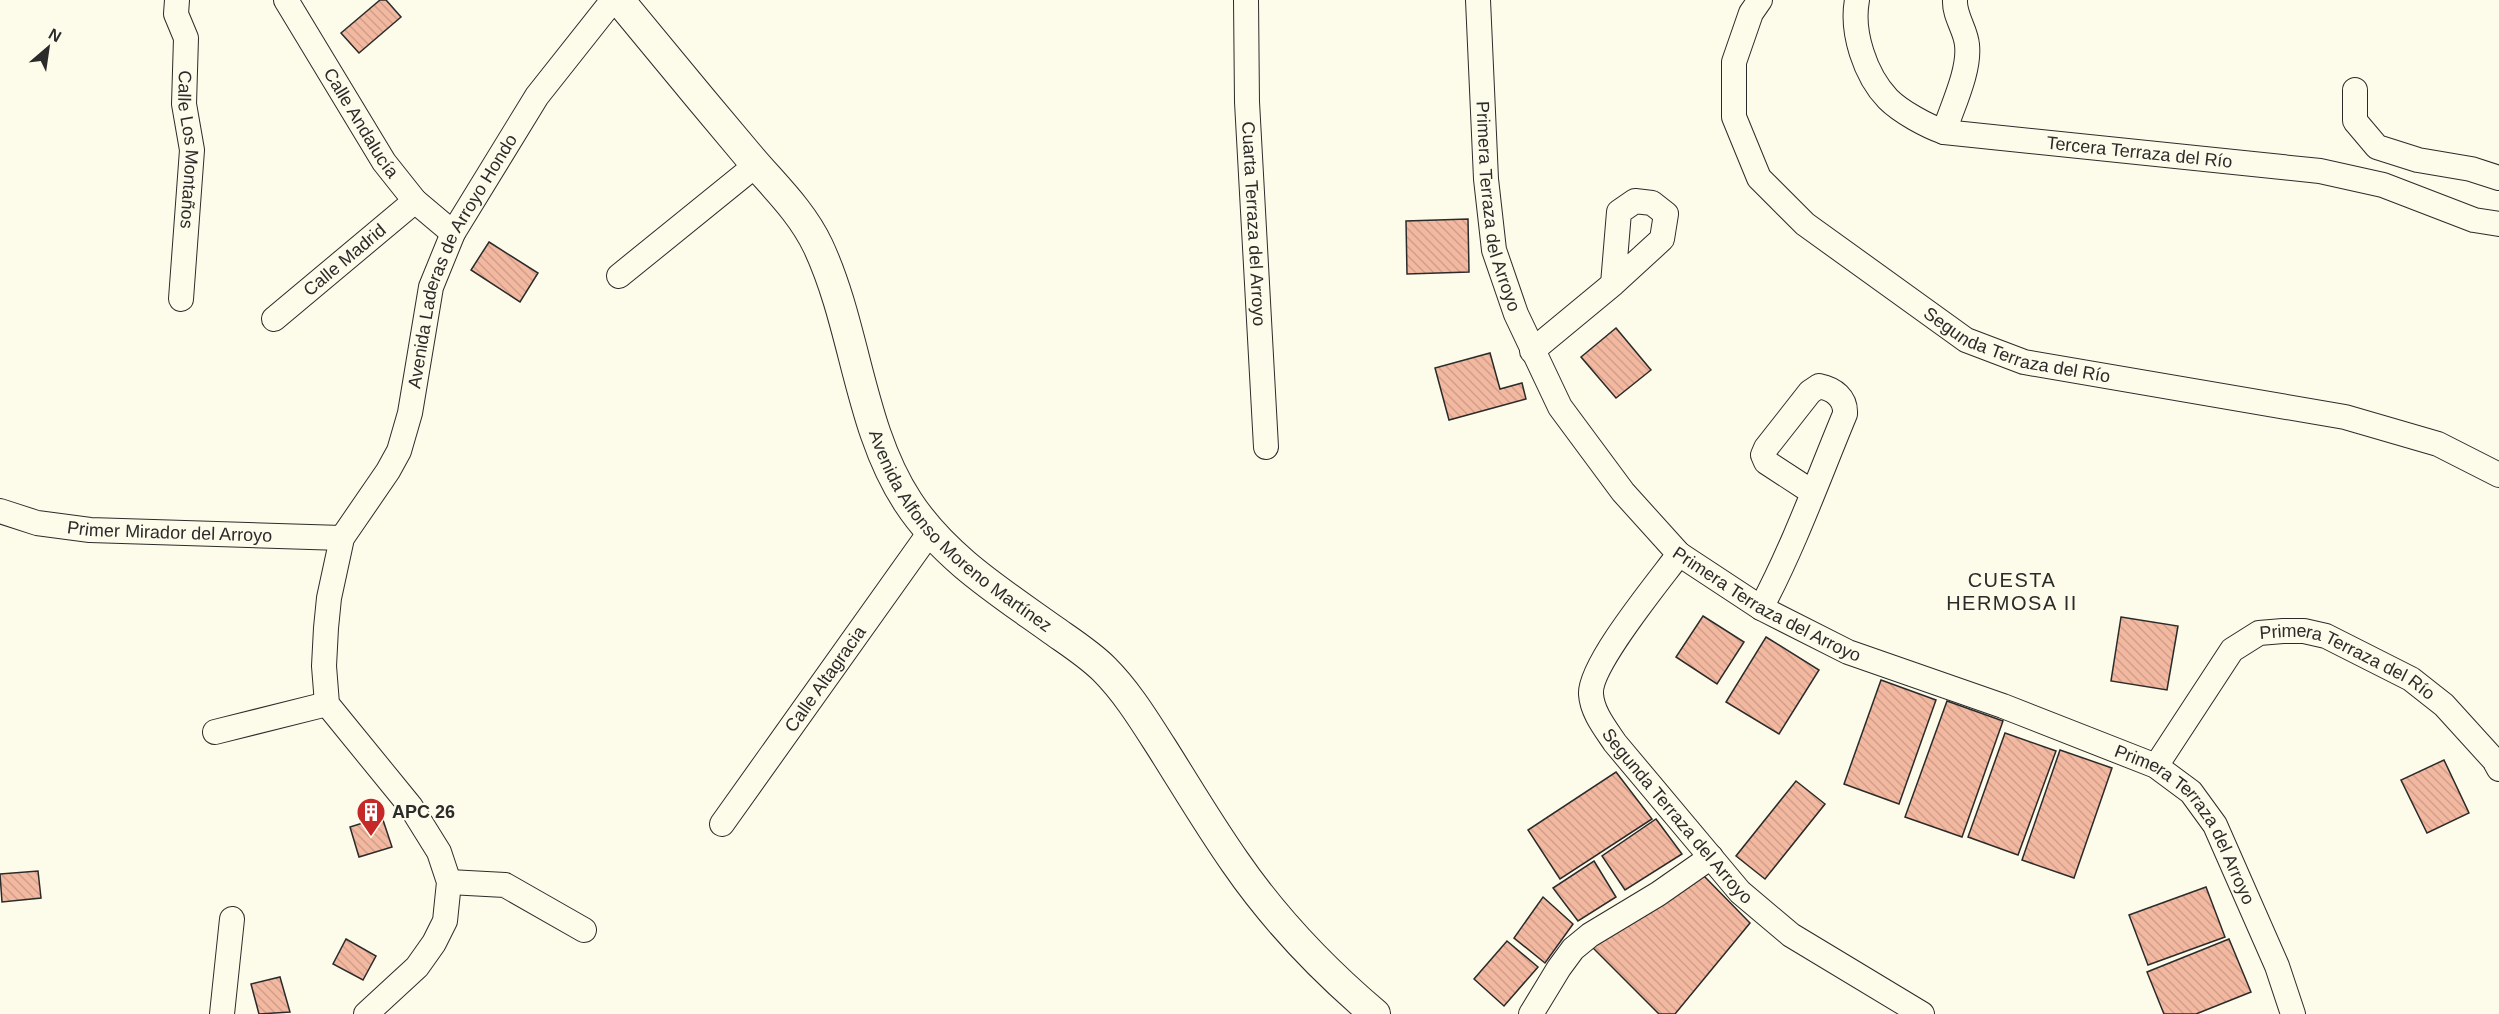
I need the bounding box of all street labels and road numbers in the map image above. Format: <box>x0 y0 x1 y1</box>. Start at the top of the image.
street label: Calle Andalucía <box>320 64 403 182</box>
street label: Calle Los Montaños <box>174 70 202 229</box>
street label: Primera Terraza del Arroyo <box>1473 101 1524 314</box>
street label: Cuarta Terraza del Arroyo <box>1238 121 1269 327</box>
street label: Avenida Laderas de Arroyo Hondo <box>404 131 521 390</box>
street label: Tercera Terraza del Río <box>2046 133 2233 172</box>
street label: Calle Madrid <box>299 220 390 300</box>
street label: Segunda Terraza del Río <box>1920 303 2112 387</box>
street label: Avenida Alfonso Moreno Martínez <box>865 427 1056 636</box>
street label: Primer Mirador del Arroyo <box>66 517 272 546</box>
street label: Primera Terraza del Arroyo <box>1669 543 1863 666</box>
street label: Calle Altagracia <box>781 621 870 736</box>
street label: Primera Terraza del Río <box>2259 621 2439 704</box>
street label: Segunda Terraza del Arroyo <box>1598 725 1756 908</box>
street label: Primera Terraza del Arroyo <box>2112 741 2259 908</box>

